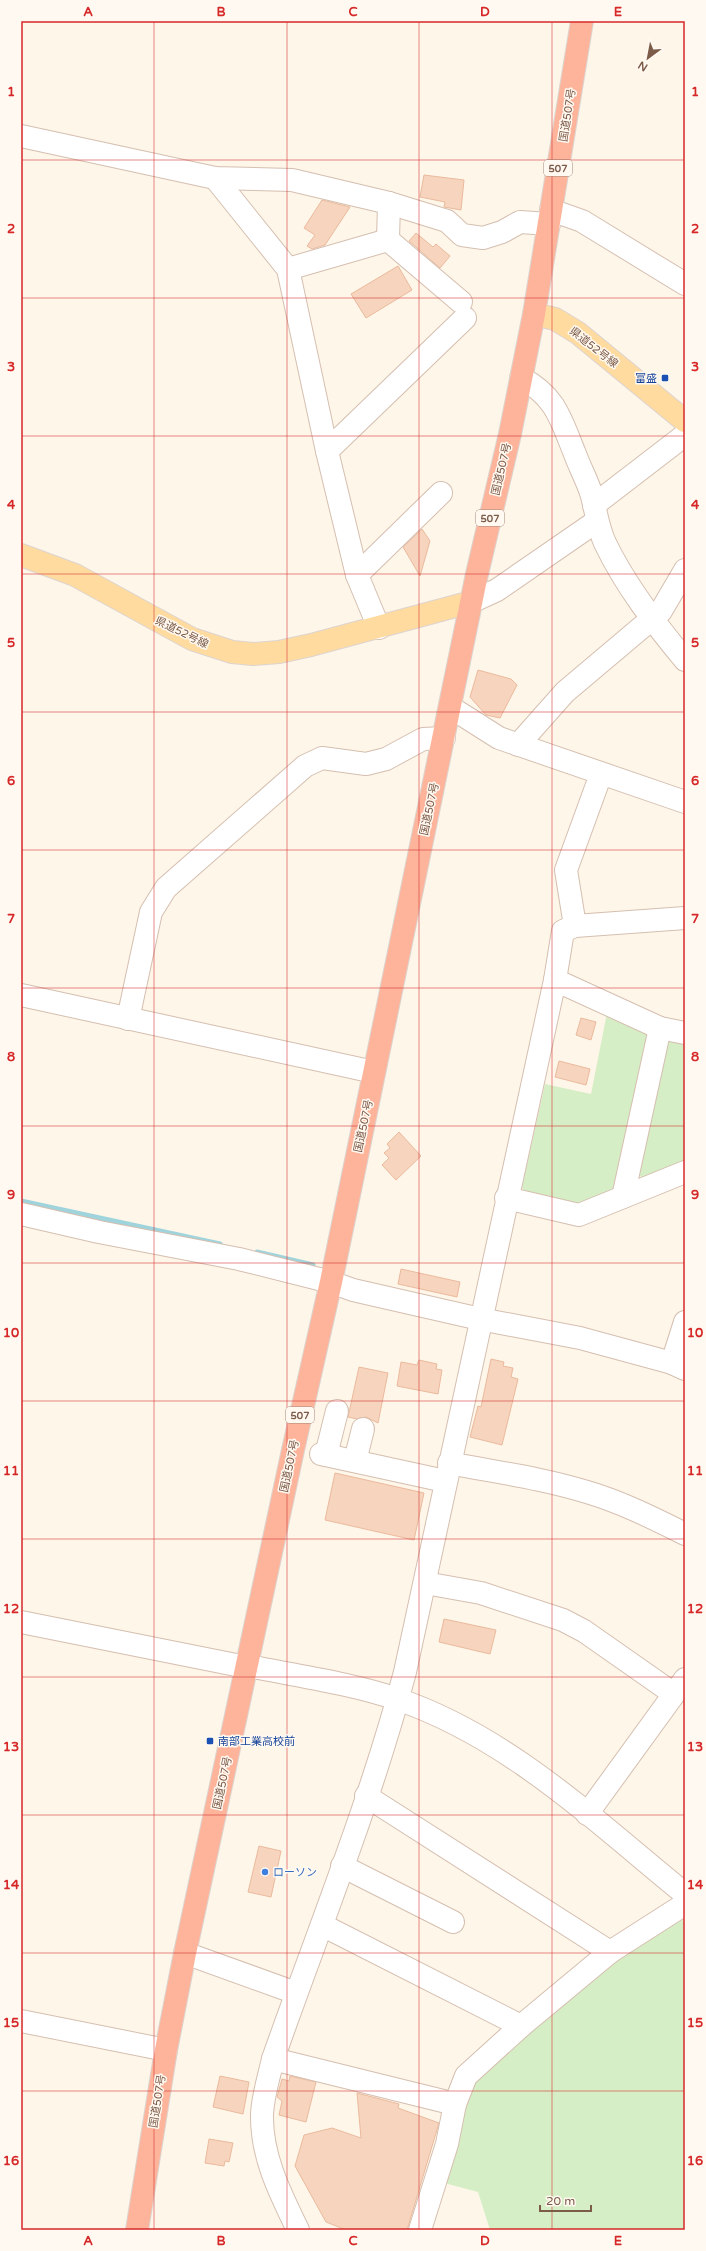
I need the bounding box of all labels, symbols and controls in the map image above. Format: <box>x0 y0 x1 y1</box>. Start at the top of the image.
text: A <box>83 4 93 20</box>
text: B <box>216 4 226 20</box>
text: C <box>348 4 358 20</box>
text: D <box>480 4 490 20</box>
text: E <box>614 4 622 20</box>
north arrow <box>628 38 668 78</box>
text: N <box>636 58 650 74</box>
text: 1 <box>7 84 15 100</box>
text: 1 <box>691 84 699 100</box>
street label: 国道507号 <box>557 88 578 143</box>
road number: 507 <box>544 160 572 176</box>
text: 2 <box>7 221 15 237</box>
text: 2 <box>691 221 699 237</box>
street label: 県道52号線 <box>567 324 620 370</box>
text: 3 <box>7 359 15 375</box>
text: 3 <box>691 359 699 375</box>
place label: 富盛 <box>635 372 657 385</box>
marker: 富盛 <box>660 373 670 383</box>
street label: 国道507号 <box>489 441 514 497</box>
text: 4 <box>7 497 16 513</box>
text: 4 <box>691 497 700 513</box>
road number: 507 <box>476 510 504 526</box>
street label: 県道52号線 <box>153 614 211 651</box>
text: 5 <box>7 635 15 651</box>
text: 5 <box>691 635 699 651</box>
text: 6 <box>7 773 15 789</box>
text: 6 <box>691 773 699 789</box>
street label: 国道507号 <box>418 781 441 837</box>
text: 7 <box>7 911 15 927</box>
text: 7 <box>691 911 699 927</box>
text: 8 <box>7 1049 15 1065</box>
text: 8 <box>691 1049 699 1065</box>
street label: 国道507号 <box>352 1098 375 1154</box>
text: 9 <box>7 1187 15 1203</box>
text: 9 <box>691 1187 699 1203</box>
text: 10 <box>3 1325 19 1341</box>
text: 10 <box>687 1325 703 1341</box>
road number: 507 <box>286 1407 314 1423</box>
street label: 国道507号 <box>278 1438 301 1494</box>
text: 11 <box>3 1463 19 1479</box>
text: 11 <box>687 1463 703 1479</box>
text: 12 <box>3 1601 19 1617</box>
text: 12 <box>687 1601 703 1617</box>
place label: 南部工業高校前 <box>218 1735 295 1748</box>
marker: 南部工業高校前 <box>205 1736 215 1746</box>
text: 13 <box>3 1739 19 1755</box>
text: 13 <box>687 1739 703 1755</box>
street label: 国道507号 <box>211 1755 234 1811</box>
place label: ローソン <box>273 1866 317 1879</box>
marker: ローソン <box>260 1867 270 1877</box>
text: 14 <box>3 1877 20 1893</box>
text: 14 <box>687 1877 704 1893</box>
text: 15 <box>3 2015 19 2031</box>
text: 15 <box>687 2015 703 2031</box>
street label: 国道507号 <box>147 2074 168 2129</box>
text: 16 <box>3 2153 19 2169</box>
text: 16 <box>687 2153 703 2169</box>
scale bar <box>540 2187 591 2213</box>
text: 20 m <box>546 2194 575 2208</box>
text: A <box>83 2233 93 2249</box>
text: B <box>216 2233 226 2249</box>
text: C <box>348 2233 358 2249</box>
text: D <box>480 2233 490 2249</box>
text: E <box>614 2233 622 2249</box>

